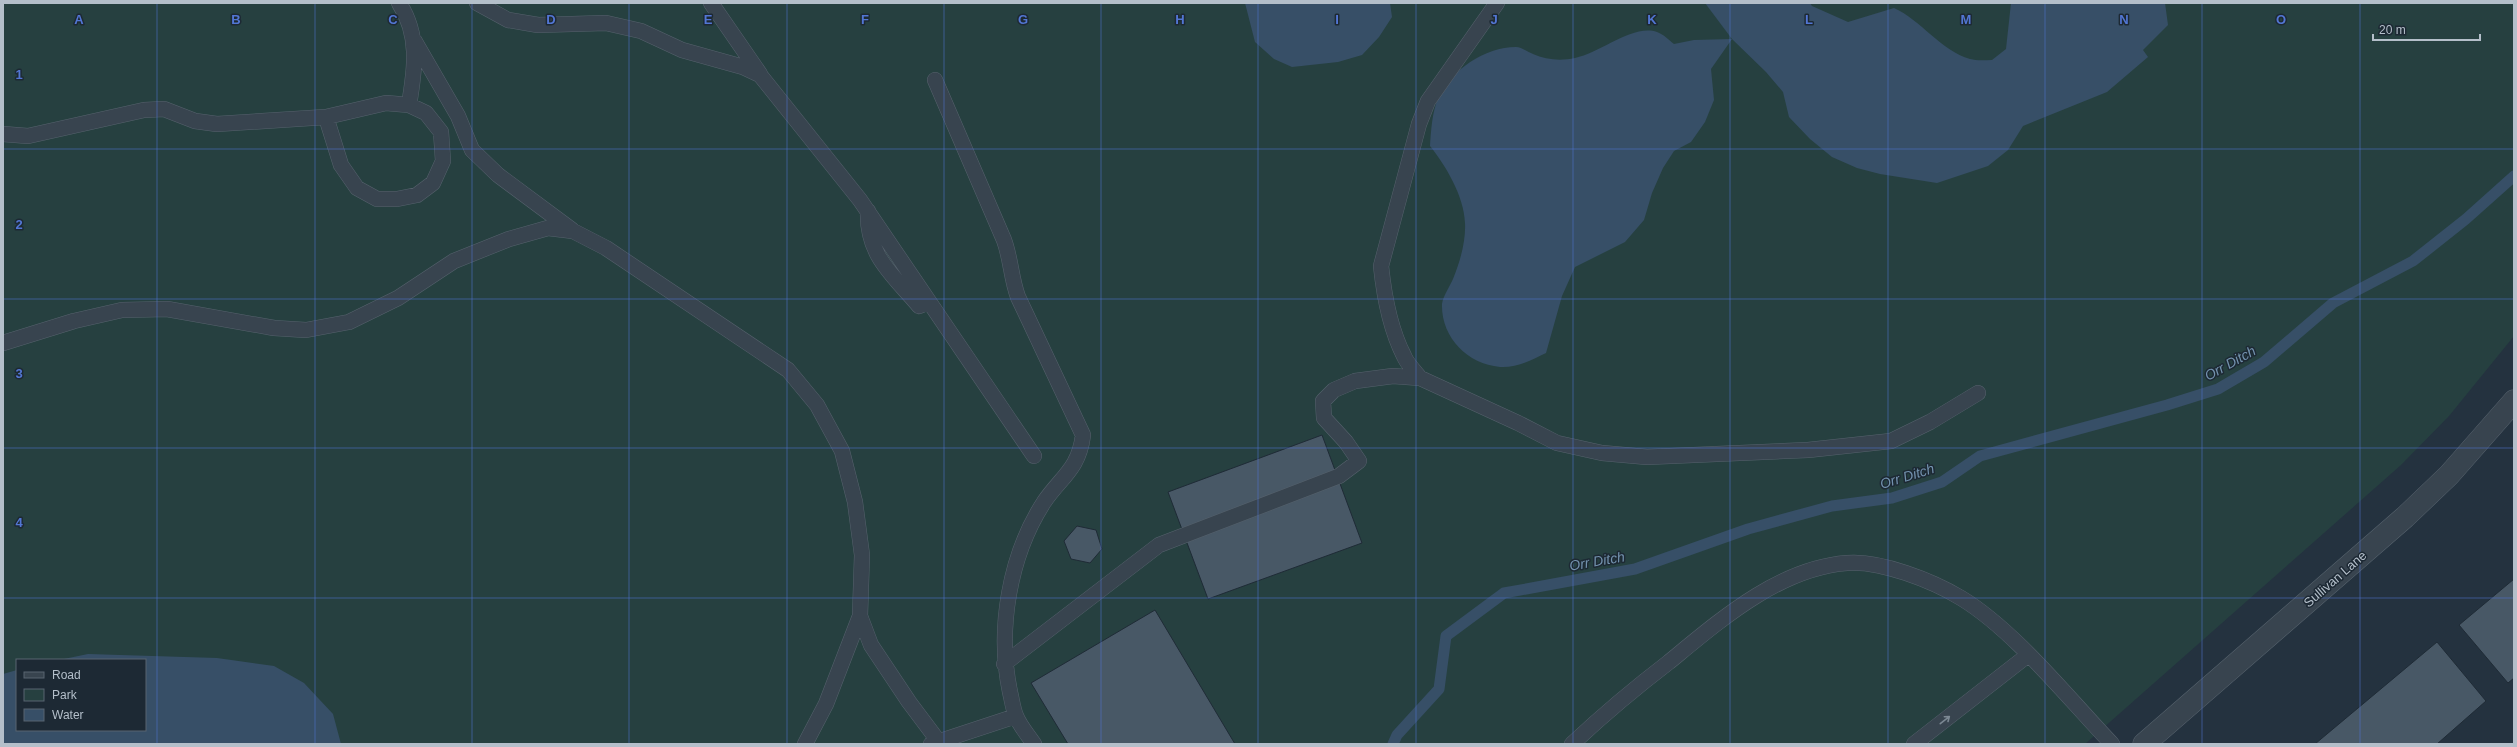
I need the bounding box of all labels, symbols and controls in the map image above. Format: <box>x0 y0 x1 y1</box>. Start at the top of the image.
text: A <box>74 12 84 27</box>
text: B <box>231 12 241 27</box>
text: C <box>388 12 398 27</box>
text: D <box>546 12 556 27</box>
text: E <box>704 12 713 27</box>
text: F <box>861 12 869 27</box>
text: G <box>1018 12 1028 27</box>
text: H <box>1175 12 1185 27</box>
text: I <box>1335 12 1339 27</box>
text: J <box>1490 12 1498 27</box>
text: K <box>1647 12 1657 27</box>
text: L <box>1805 12 1813 27</box>
text: M <box>1961 12 1971 27</box>
text: N <box>2119 12 2129 27</box>
text: O <box>2276 12 2286 27</box>
scale bar <box>2373 16 2480 42</box>
text: 20 m <box>2379 23 2406 37</box>
text: 1 <box>15 67 23 82</box>
text: 2 <box>15 217 23 232</box>
water label: Orr Ditch <box>2202 342 2259 384</box>
text: 3 <box>15 366 23 381</box>
water label: Orr Ditch <box>1878 460 1936 492</box>
text: 4 <box>15 515 23 530</box>
water label: Orr Ditch <box>1568 548 1626 574</box>
street label: Sullivan Lane <box>2301 548 2369 610</box>
legend <box>16 659 146 731</box>
text: Road <box>52 668 81 682</box>
text: Park <box>52 688 78 702</box>
text: Water <box>52 708 84 722</box>
one-way arrow <box>1939 716 1950 724</box>

